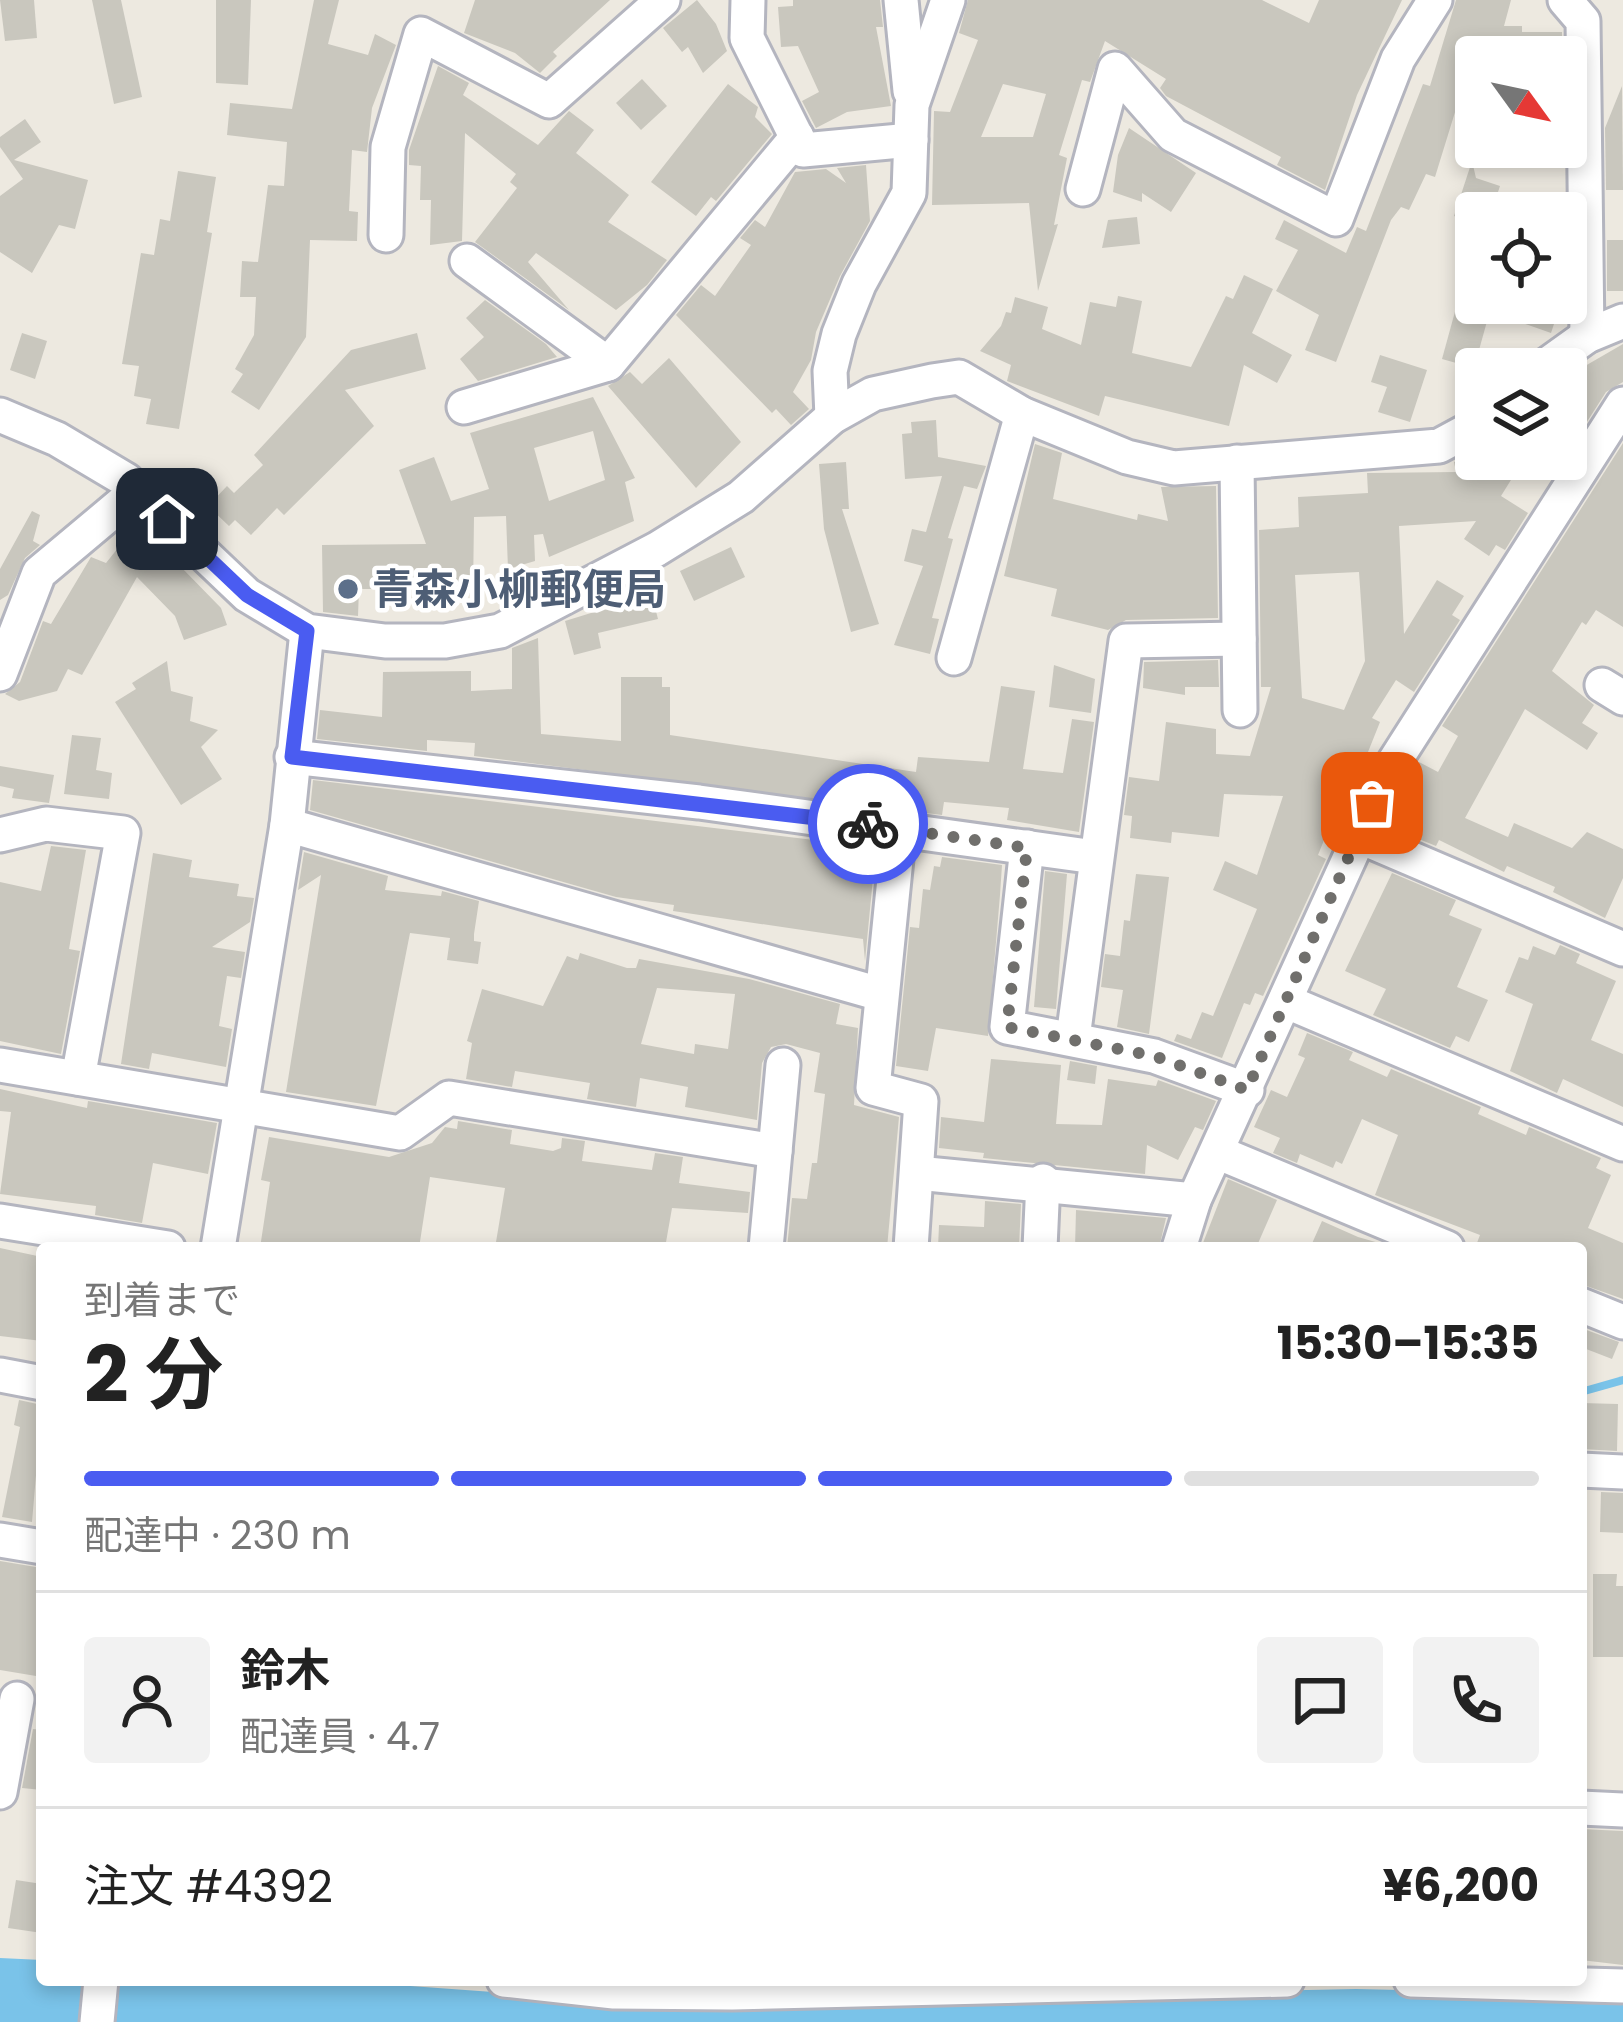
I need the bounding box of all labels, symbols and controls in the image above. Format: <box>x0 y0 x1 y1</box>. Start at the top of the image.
north arrow <box>1455 36 1587 168</box>
map controls <box>1455 36 1587 480</box>
button: locate <box>1455 192 1587 324</box>
button: layers <box>1455 348 1587 480</box>
pin <box>116 468 218 570</box>
icon: home <box>134 486 200 552</box>
place label: 青森小柳郵便局 <box>372 560 666 619</box>
marker: 青森小柳郵便局 <box>335 576 361 602</box>
pin <box>1321 752 1423 854</box>
courier <box>808 764 928 884</box>
icon: bag <box>1339 770 1405 836</box>
icon: bike <box>835 791 901 857</box>
text: 到着まで <box>84 1273 240 1328</box>
text: 15:30–15:35 <box>1277 1312 1539 1375</box>
text: 2 分 <box>84 1320 223 1429</box>
text: 配達中 · 230 m <box>84 1508 351 1563</box>
button: person <box>84 1637 210 1763</box>
button: chat <box>1257 1637 1383 1763</box>
button: phone <box>1413 1637 1539 1763</box>
text: 鈴木 <box>240 1639 330 1702</box>
text: 配達員 · 4.7 <box>240 1709 440 1764</box>
text: ¥6,200 <box>1383 1854 1539 1917</box>
text: 注文 #4392 <box>84 1855 333 1918</box>

